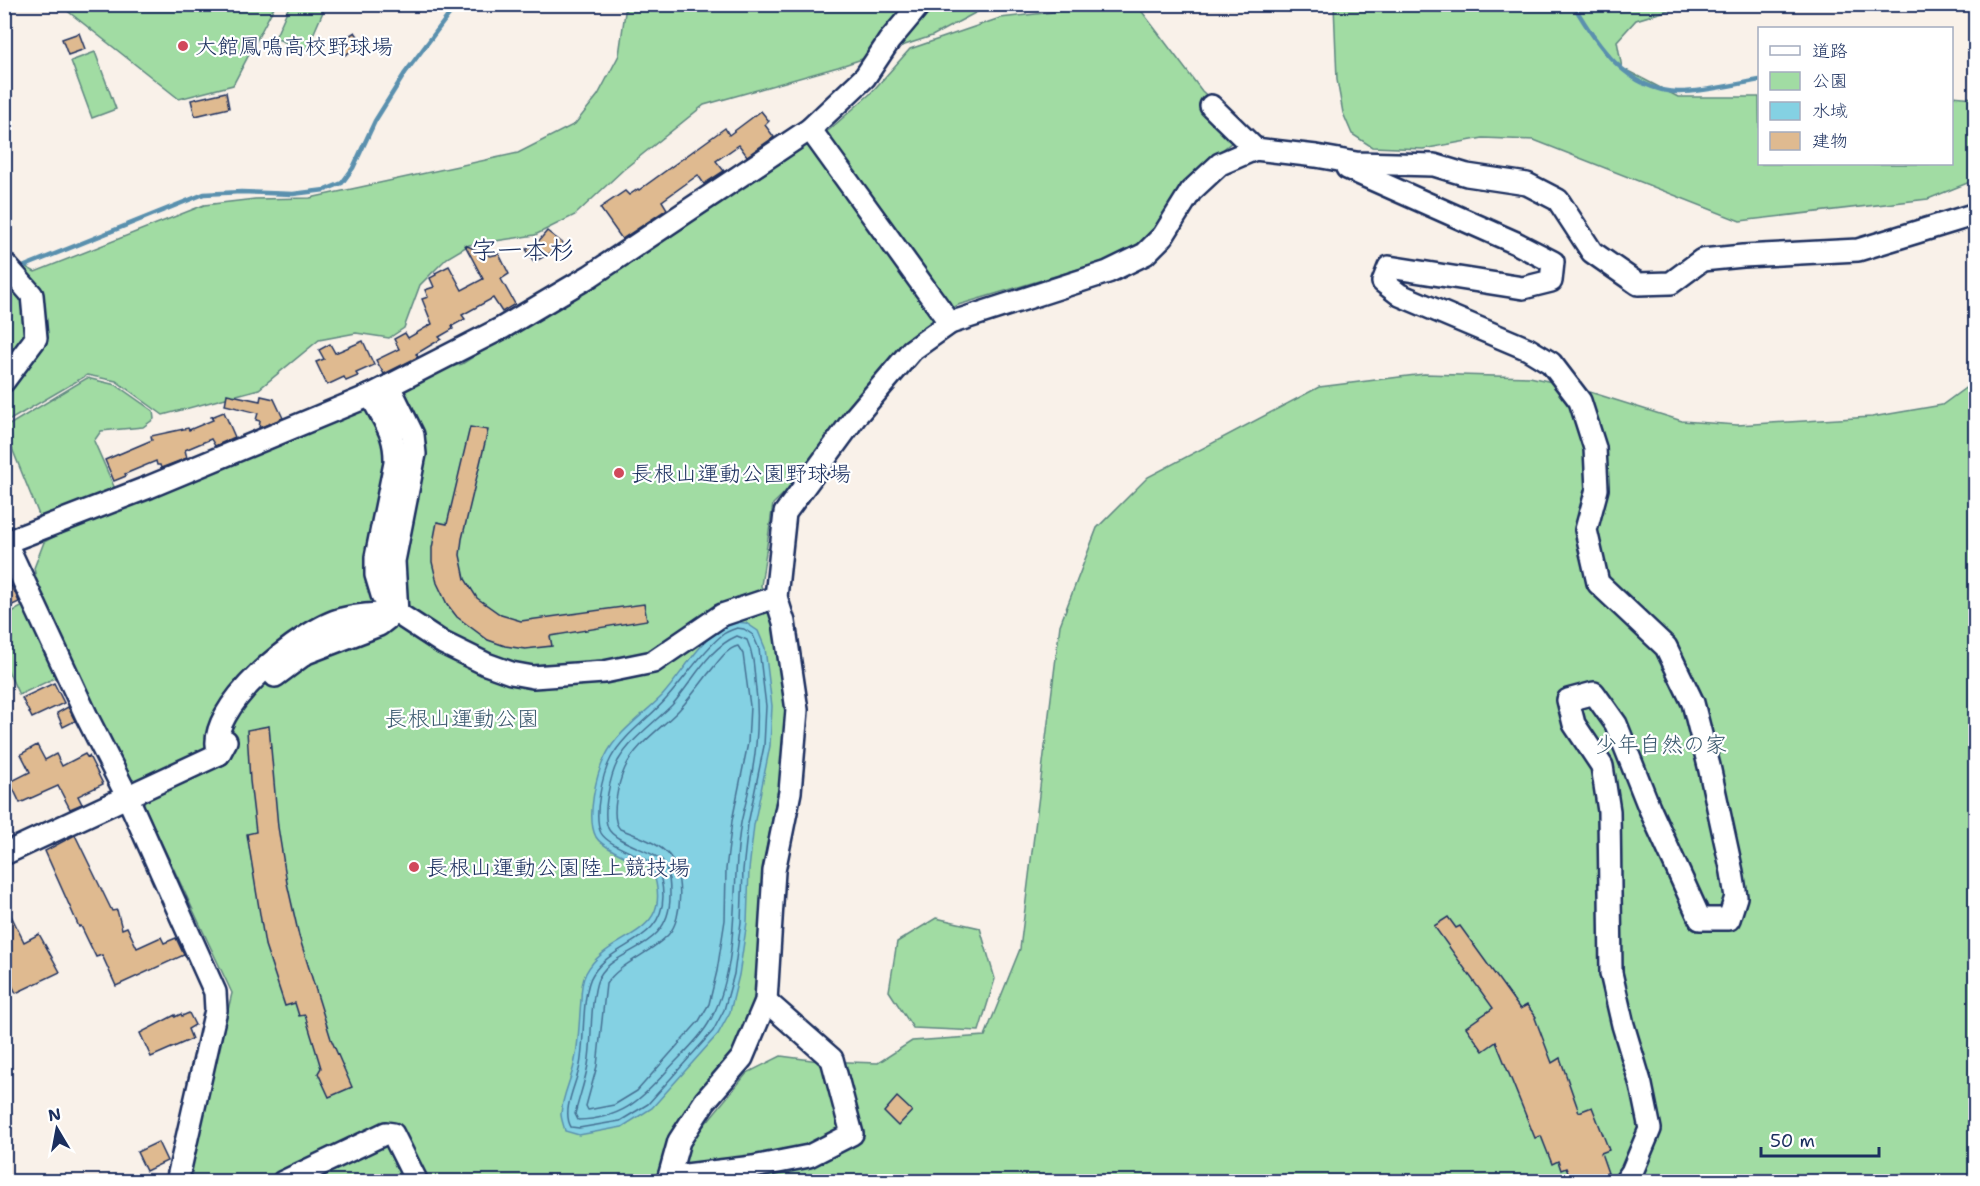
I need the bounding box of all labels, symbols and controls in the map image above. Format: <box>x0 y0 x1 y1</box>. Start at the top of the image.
legend <box>1758 27 1953 165</box>
place label: 大館鳳鳴高校野球場 <box>195 32 393 61</box>
marker: 大館鳳鳴高校野球場 <box>176 39 190 53</box>
text: 道路 <box>1812 39 1848 63</box>
text: 公園 <box>1812 69 1848 93</box>
text: 水域 <box>1812 99 1848 123</box>
text: 建物 <box>1812 129 1848 153</box>
district label: 字一本杉 <box>471 232 575 267</box>
place label: 長根山運動公園野球場 <box>631 459 851 488</box>
marker: 長根山運動公園野球場 <box>612 466 626 480</box>
park label: 長根山運動公園 <box>385 704 539 733</box>
park label: 少年自然の家 <box>1595 730 1727 759</box>
place label: 長根山運動公園陸上競技場 <box>426 853 690 882</box>
marker: 長根山運動公園陸上競技場 <box>407 860 421 874</box>
north arrow <box>27 1099 87 1159</box>
text: N <box>46 1103 63 1126</box>
scale bar <box>1761 1120 1880 1158</box>
text: 50 m <box>1770 1129 1815 1153</box>

